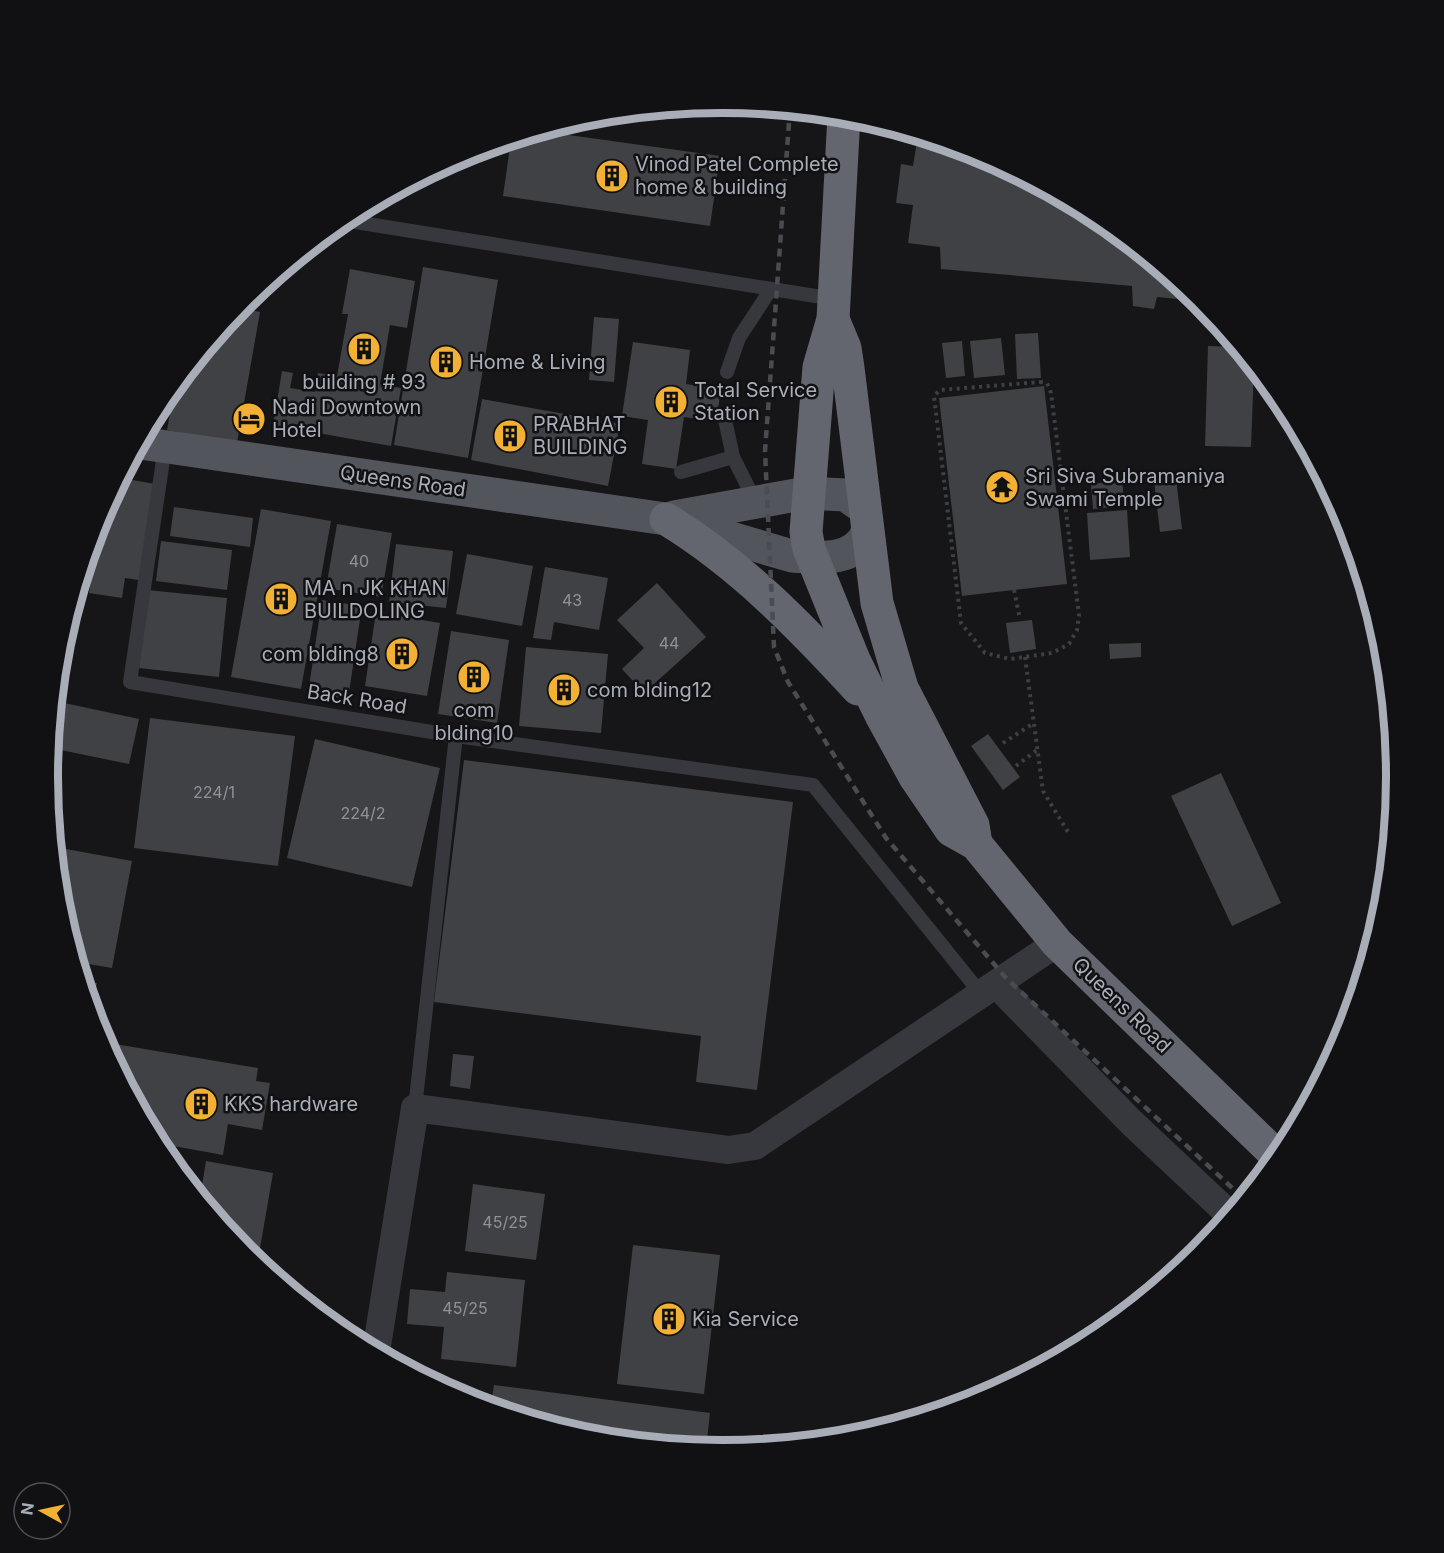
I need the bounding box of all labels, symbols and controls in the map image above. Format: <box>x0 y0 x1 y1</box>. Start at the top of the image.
place label: Vinod Patel Complete home & building <box>635 152 839 199</box>
building icon: Vinod Patel Complete home & building <box>594 158 630 194</box>
building icon: building # 93 <box>346 331 382 367</box>
building icon: Home & Living <box>428 344 464 380</box>
place label: Home & Living <box>469 350 605 374</box>
place label: building # 93 <box>302 370 426 394</box>
place label: Total Service Station <box>694 378 817 425</box>
building icon: Total Service Station <box>653 384 689 420</box>
place label: Nadi Downtown Hotel <box>272 395 421 442</box>
hotel icon: Nadi Downtown Hotel <box>231 401 267 437</box>
place label: PRABHAT BUILDING <box>533 412 627 459</box>
building icon: PRABHAT BUILDING <box>492 418 528 454</box>
street label: Queens Road <box>339 460 467 502</box>
place label: Sri Siva Subramaniya Swami Temple <box>1025 464 1225 511</box>
temple icon: Sri Siva Subramaniya Swami Temple <box>984 469 1020 505</box>
house number: 40 <box>349 551 369 571</box>
place label: MA n JK KHAN BUILDOLING <box>304 576 447 623</box>
building icon: MA n JK KHAN BUILDOLING <box>263 581 299 617</box>
house number: 43 <box>562 590 582 610</box>
house number: 44 <box>659 633 679 653</box>
building icon: com blding8 <box>384 636 420 672</box>
place label: com blding8 <box>262 642 379 666</box>
building icon: com blding10 <box>456 659 492 695</box>
building icon: com blding12 <box>546 672 582 708</box>
place label: com blding12 <box>587 678 712 702</box>
street label: Back Road <box>305 679 409 719</box>
place label: com blding10 <box>434 698 514 745</box>
house number: 224/1 <box>193 782 235 802</box>
house number: 224/2 <box>340 803 386 823</box>
street label: Queens Road <box>1068 952 1176 1058</box>
building icon: KKS hardware <box>183 1086 219 1122</box>
place label: KKS hardware <box>224 1092 358 1116</box>
house number: 45/25 <box>482 1212 528 1232</box>
house number: 45/25 <box>442 1298 488 1318</box>
building icon: Kia Service <box>651 1301 687 1337</box>
place label: Kia Service <box>692 1307 799 1331</box>
north arrow <box>12 1481 72 1541</box>
text: N <box>16 1501 38 1516</box>

